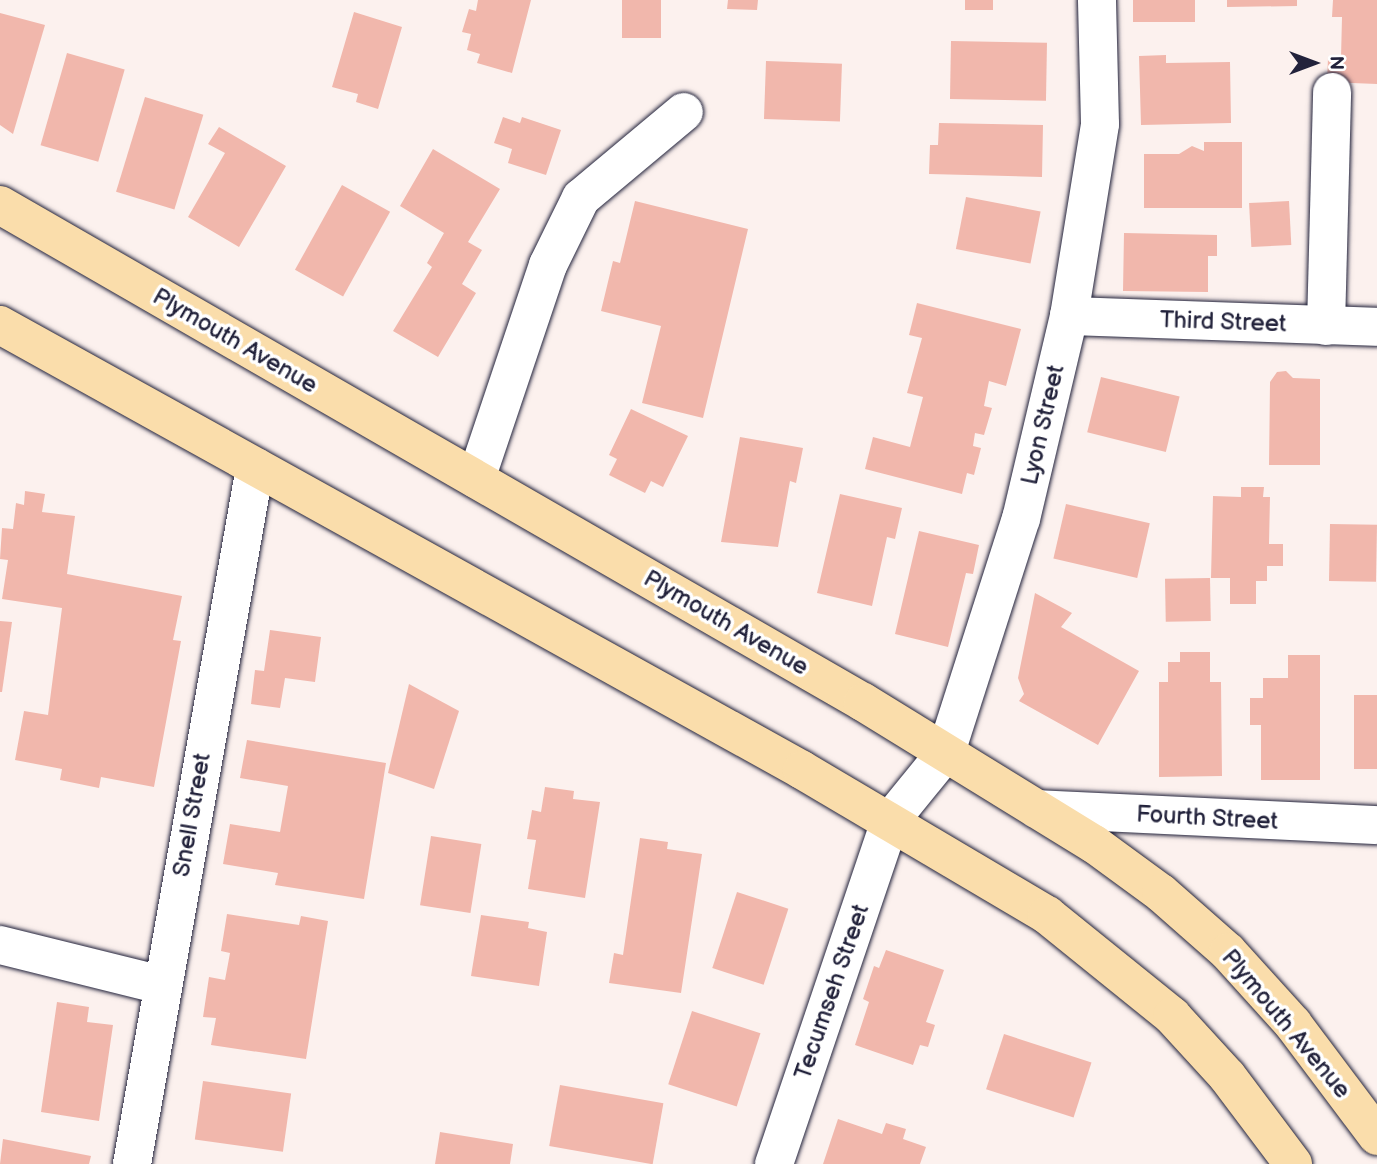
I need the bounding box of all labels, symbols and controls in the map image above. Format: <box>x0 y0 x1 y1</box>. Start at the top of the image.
north arrow <box>1279 28 1349 98</box>
text: N <box>1324 56 1347 70</box>
street label: Plymouth Avenue <box>147 282 323 400</box>
street label: Third Street <box>1159 305 1287 339</box>
street label: Lyon Street <box>1015 362 1071 488</box>
street label: Plymouth Avenue <box>638 564 814 682</box>
street label: Snell Street <box>167 751 217 879</box>
street label: Fourth Street <box>1135 800 1279 836</box>
street label: Tecumseh Street <box>788 900 876 1084</box>
street label: Plymouth Avenue <box>1215 944 1357 1104</box>

